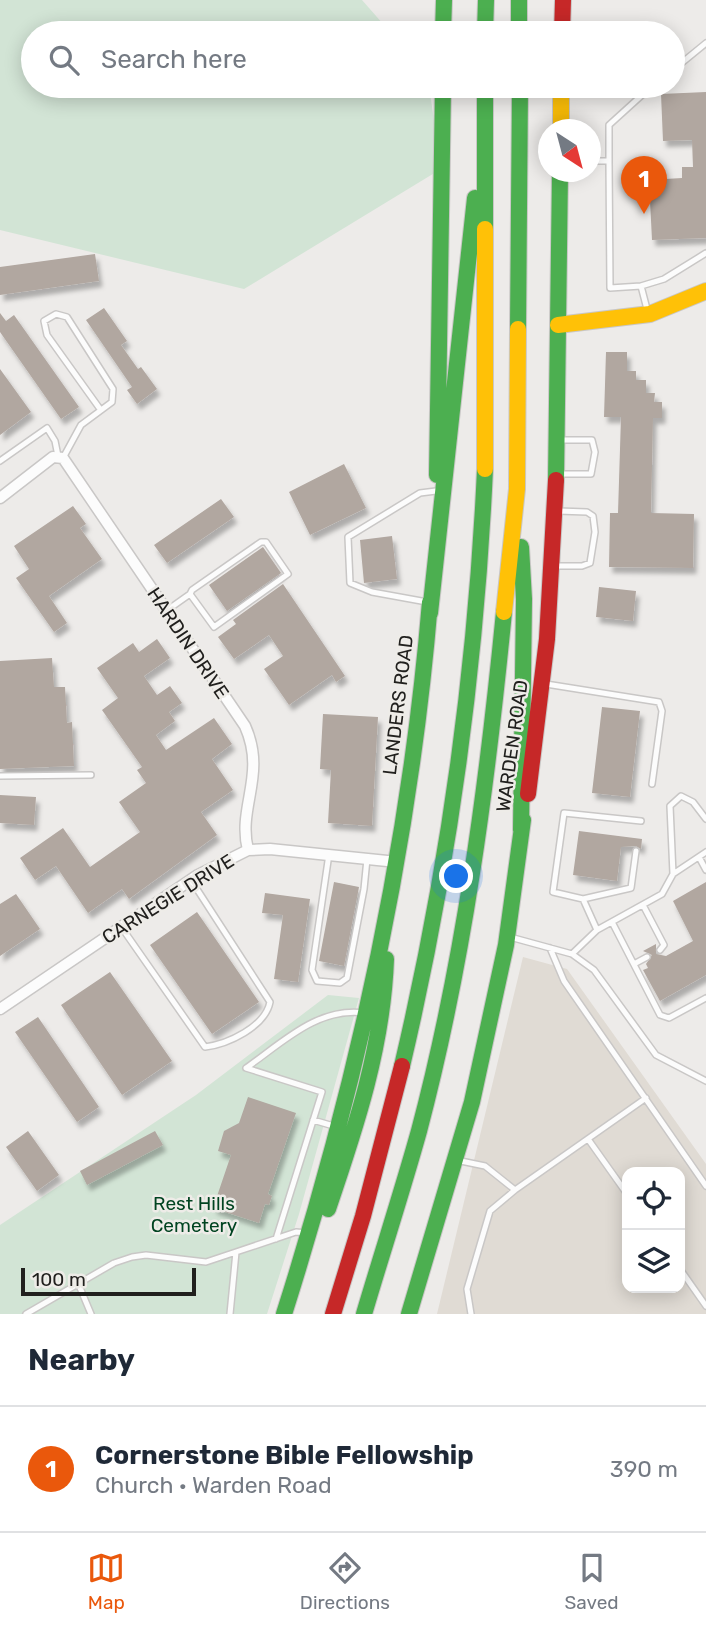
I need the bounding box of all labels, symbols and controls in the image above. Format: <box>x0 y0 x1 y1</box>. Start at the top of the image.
search box <box>21 21 685 98</box>
icon: search <box>45 41 83 79</box>
text: Search here <box>101 44 247 75</box>
north arrow <box>538 119 601 182</box>
pin: 1 <box>621 156 667 214</box>
street label: HARDIN DRIVE <box>142 583 234 703</box>
street label: LANDERS ROAD <box>378 634 418 776</box>
street label: WARDEN ROAD <box>491 678 533 814</box>
street label: CARNEGIE DRIVE <box>98 849 238 949</box>
your location <box>439 859 473 893</box>
map controls <box>622 1167 685 1293</box>
button: locate <box>622 1167 685 1230</box>
park label: Rest Hills Cemetery <box>151 1192 237 1237</box>
button: layers <box>622 1230 685 1293</box>
scale bar <box>21 1265 196 1297</box>
text: 100 m <box>32 1268 86 1291</box>
text: Nearby <box>28 1342 135 1378</box>
text: Cornerstone Bible Fellowship <box>95 1440 474 1471</box>
text: 1 <box>45 1455 57 1483</box>
text: 390 m <box>610 1455 678 1483</box>
text: Church · Warden Road <box>95 1471 332 1499</box>
tab: Map <box>87 1549 125 1614</box>
tab: Directions <box>300 1549 390 1614</box>
tab: Saved <box>564 1549 619 1614</box>

